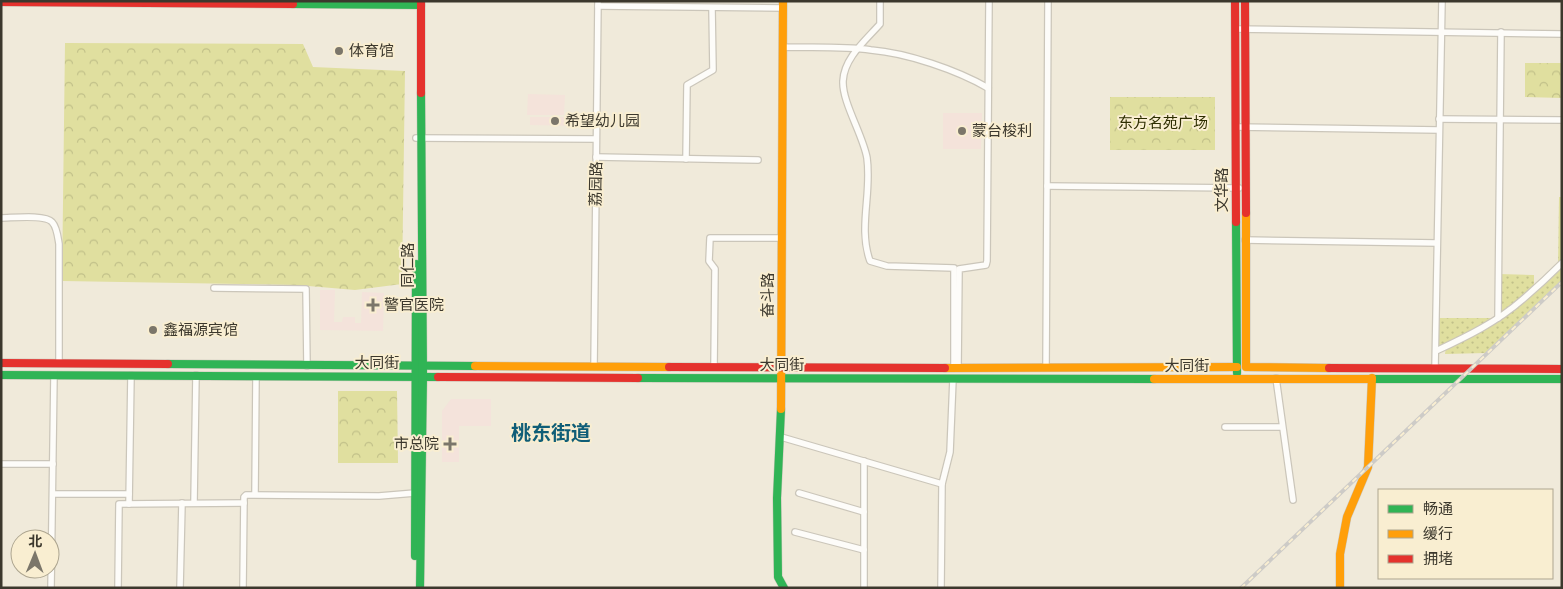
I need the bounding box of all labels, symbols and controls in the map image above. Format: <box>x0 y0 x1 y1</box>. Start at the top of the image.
place label: 体育馆 <box>349 42 394 60</box>
marker: 体育馆 <box>333 45 345 57</box>
place label: 希望幼儿园 <box>565 112 640 130</box>
park label: 东方名苑广场 <box>1118 114 1208 132</box>
marker: 希望幼儿园 <box>549 115 561 127</box>
place label: 蒙台梭利 <box>972 122 1032 140</box>
marker: 蒙台梭利 <box>956 125 968 137</box>
street label: 荔园路 <box>587 161 605 207</box>
street label: 文华路 <box>1213 167 1231 213</box>
street label: 同仁路 <box>399 242 417 288</box>
street label: 奋斗路 <box>759 272 777 318</box>
place label: 警官医院 <box>384 296 444 314</box>
marker: 警官医院 <box>366 298 380 312</box>
place label: 鑫福源宾馆 <box>163 321 238 339</box>
marker: 鑫福源宾馆 <box>147 324 159 336</box>
street label: 大同街 <box>354 354 400 372</box>
street label: 大同街 <box>759 356 805 374</box>
street label: 大同街 <box>1164 357 1210 375</box>
district label: 桃东街道 <box>511 421 591 445</box>
place label: 市总院 <box>394 435 439 453</box>
marker: 市总院 <box>443 437 457 451</box>
legend <box>1378 489 1553 579</box>
text: 畅通 <box>1423 500 1453 518</box>
text: 缓行 <box>1423 525 1453 543</box>
north arrow <box>10 529 60 579</box>
text: 北 <box>28 533 42 550</box>
text: 拥堵 <box>1423 550 1453 568</box>

